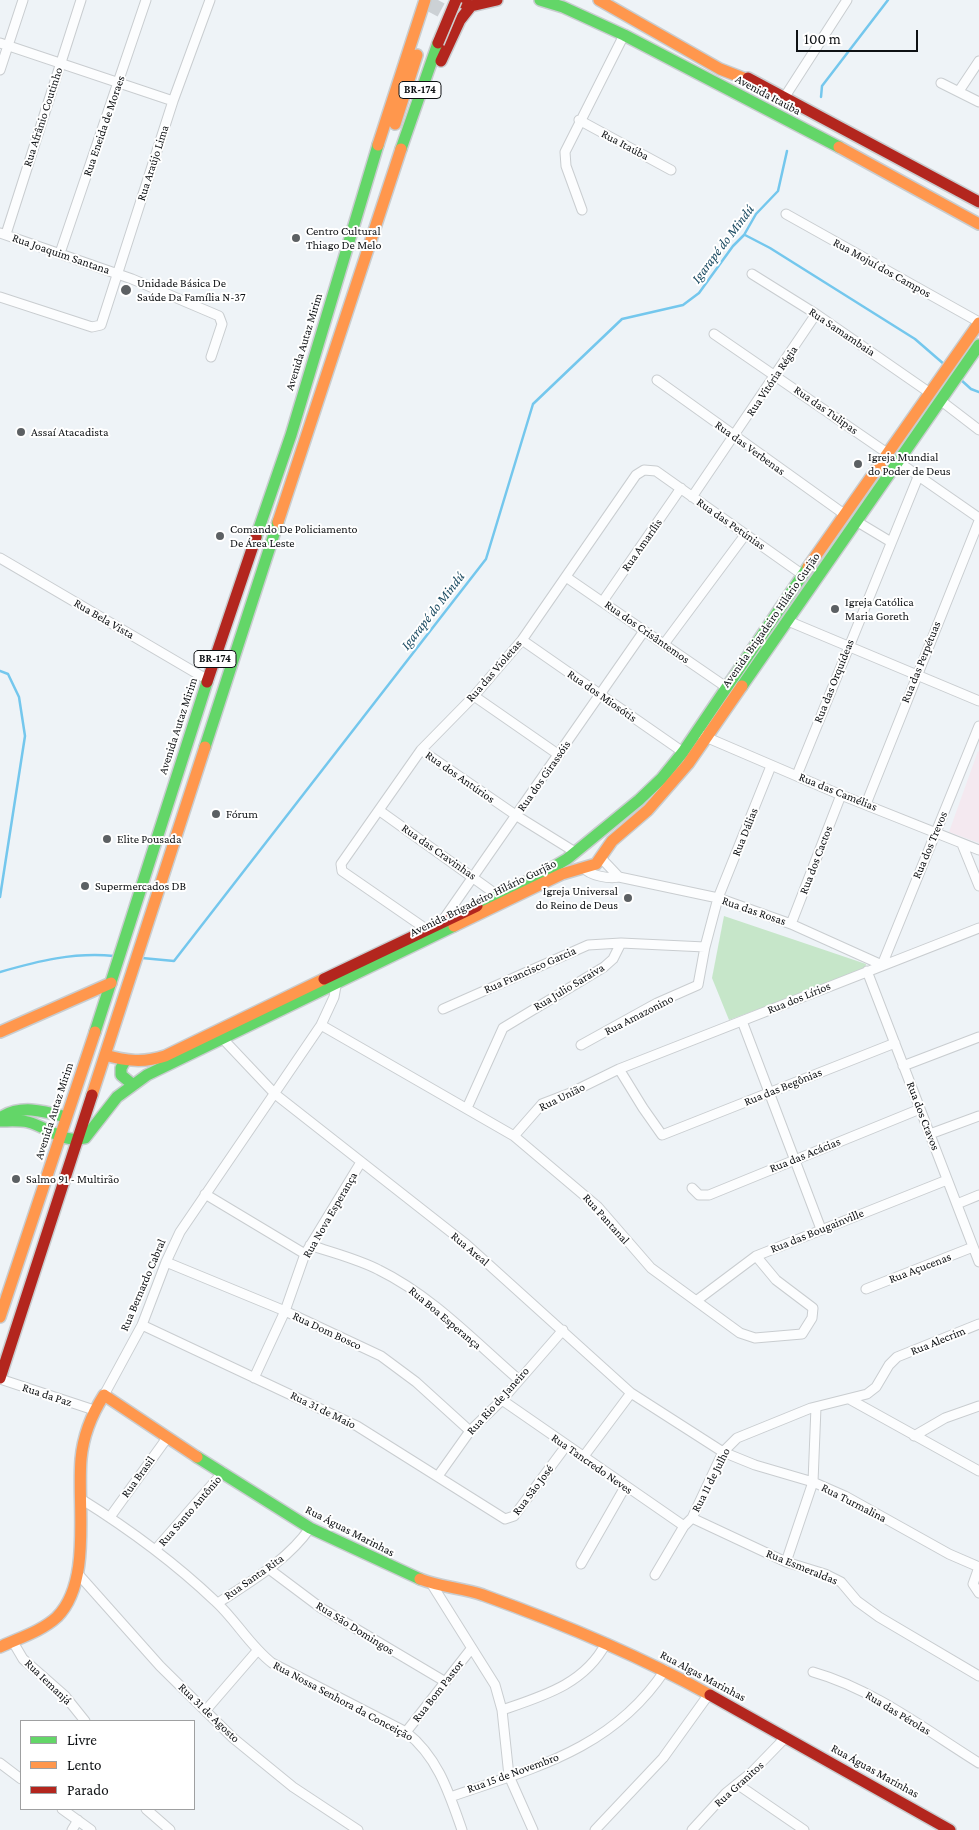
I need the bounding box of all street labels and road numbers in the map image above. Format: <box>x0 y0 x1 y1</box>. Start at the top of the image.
street label: Rua Afrânio Coutinho <box>20 65 66 169</box>
street label: Avenida Itaúba <box>733 72 803 118</box>
street label: Rua Eneida de Moraes <box>80 74 128 178</box>
road number: BR-174 <box>399 82 441 98</box>
street label: Rua Araújo Lima <box>134 123 172 203</box>
street label: Rua Itaúba <box>599 126 651 164</box>
street label: Rua Joaquim Santana <box>10 231 112 277</box>
street label: Rua Mojuí dos Campos <box>831 235 933 301</box>
street label: Avenida Autaz Mirim <box>282 292 326 392</box>
street label: Rua Samambaia <box>806 304 878 360</box>
street label: Rua Vitória Régia <box>743 343 801 419</box>
street label: Rua das Tulipas <box>791 383 861 437</box>
street label: Rua das Verbenas <box>712 418 788 478</box>
street label: Rua das Petúnias <box>694 495 768 553</box>
street label: Rua Amarílis <box>619 516 665 574</box>
street label: Avenida Brigadeiro Hilário Gurjão <box>719 550 823 690</box>
street label: Rua Bela Vista <box>71 596 137 642</box>
street label: Rua dos Crisântemos <box>602 597 692 667</box>
street label: Rua das Perpétuas <box>898 619 944 705</box>
street label: Rua das Violetas <box>463 637 525 705</box>
street label: Rua das Orquídeas <box>811 637 857 725</box>
road number: BR-174 <box>194 651 236 668</box>
street label: Rua dos Miosótis <box>565 667 639 725</box>
street label: Avenida Autaz Mirim <box>156 676 200 776</box>
street label: Rua dos Girassóis <box>514 738 574 814</box>
street label: Rua dos Antúrios <box>422 748 498 806</box>
street label: Rua das Camélias <box>797 770 879 814</box>
street label: Rua Dálias <box>729 806 761 858</box>
street label: Rua dos Trevos <box>909 809 951 881</box>
street label: Rua das Cravinhas <box>399 821 479 883</box>
street label: Rua dos Cactos <box>796 824 836 896</box>
street label: Avenida Brigadeiro Hilário Gurjão <box>407 856 559 940</box>
street label: Rua das Rosas <box>720 893 788 929</box>
street label: Rua Francisco Garcia <box>482 943 578 997</box>
street label: Rua Julio Saraiva <box>531 960 607 1014</box>
street label: Rua dos Lírios <box>765 979 833 1017</box>
street label: Rua Amazonino <box>602 991 676 1039</box>
street label: Avenida Autaz Mirim <box>32 1061 76 1161</box>
street label: Rua das Begônias <box>742 1065 824 1109</box>
street label: Rua União <box>537 1080 587 1114</box>
street label: Rua dos Cravos <box>903 1080 943 1152</box>
street label: Rua das Acácias <box>767 1134 843 1176</box>
street label: Rua Nova Esperança <box>300 1169 360 1261</box>
street label: Rua Pantanal <box>580 1191 632 1247</box>
street label: Rua das Bougainville <box>768 1206 866 1256</box>
street label: Rua Areal <box>448 1229 492 1269</box>
street label: Rua Bernardo Cabral <box>117 1237 169 1333</box>
street label: Rua Açucenas <box>887 1249 953 1287</box>
street label: Rua Boa Esperança <box>406 1283 484 1353</box>
street label: Rua Dom Bosco <box>290 1309 364 1353</box>
street label: Rua Alecrim <box>908 1323 968 1359</box>
street label: Rua Rio de Janeiro <box>464 1364 532 1438</box>
street label: Rua da Paz <box>20 1380 74 1410</box>
street label: Rua 31 de Maio <box>288 1388 358 1432</box>
street label: Rua Tancredo Neves <box>549 1431 635 1497</box>
street label: Rua 11 de Julho <box>689 1445 733 1515</box>
street label: Rua Brasil <box>118 1453 158 1501</box>
street label: Rua São José <box>509 1462 557 1518</box>
street label: Rua Santo Antônio <box>155 1473 225 1549</box>
street label: Rua Turmalina <box>819 1480 889 1526</box>
street label: Rua Águas Marinhas <box>303 1502 397 1560</box>
street label: Rua Esmeraldas <box>764 1546 840 1588</box>
street label: Rua Santa Rita <box>222 1551 286 1603</box>
street label: Rua São Domingos <box>313 1598 397 1658</box>
street label: Rua Algas Marinhas <box>658 1647 748 1705</box>
street label: Rua Iemanjá <box>22 1656 74 1708</box>
street label: Rua Bom Pastor <box>409 1657 467 1725</box>
street label: Rua Nossa Senhora da Conceição <box>270 1658 416 1744</box>
street label: Rua 31 de Agosto <box>175 1680 243 1746</box>
street label: Rua das Pérolas <box>863 1688 933 1738</box>
street label: Rua Águas Marinhas <box>829 1741 921 1801</box>
street label: Rua 15 de Novembro <box>465 1750 561 1796</box>
street label: Rua Granitos <box>711 1758 767 1810</box>

